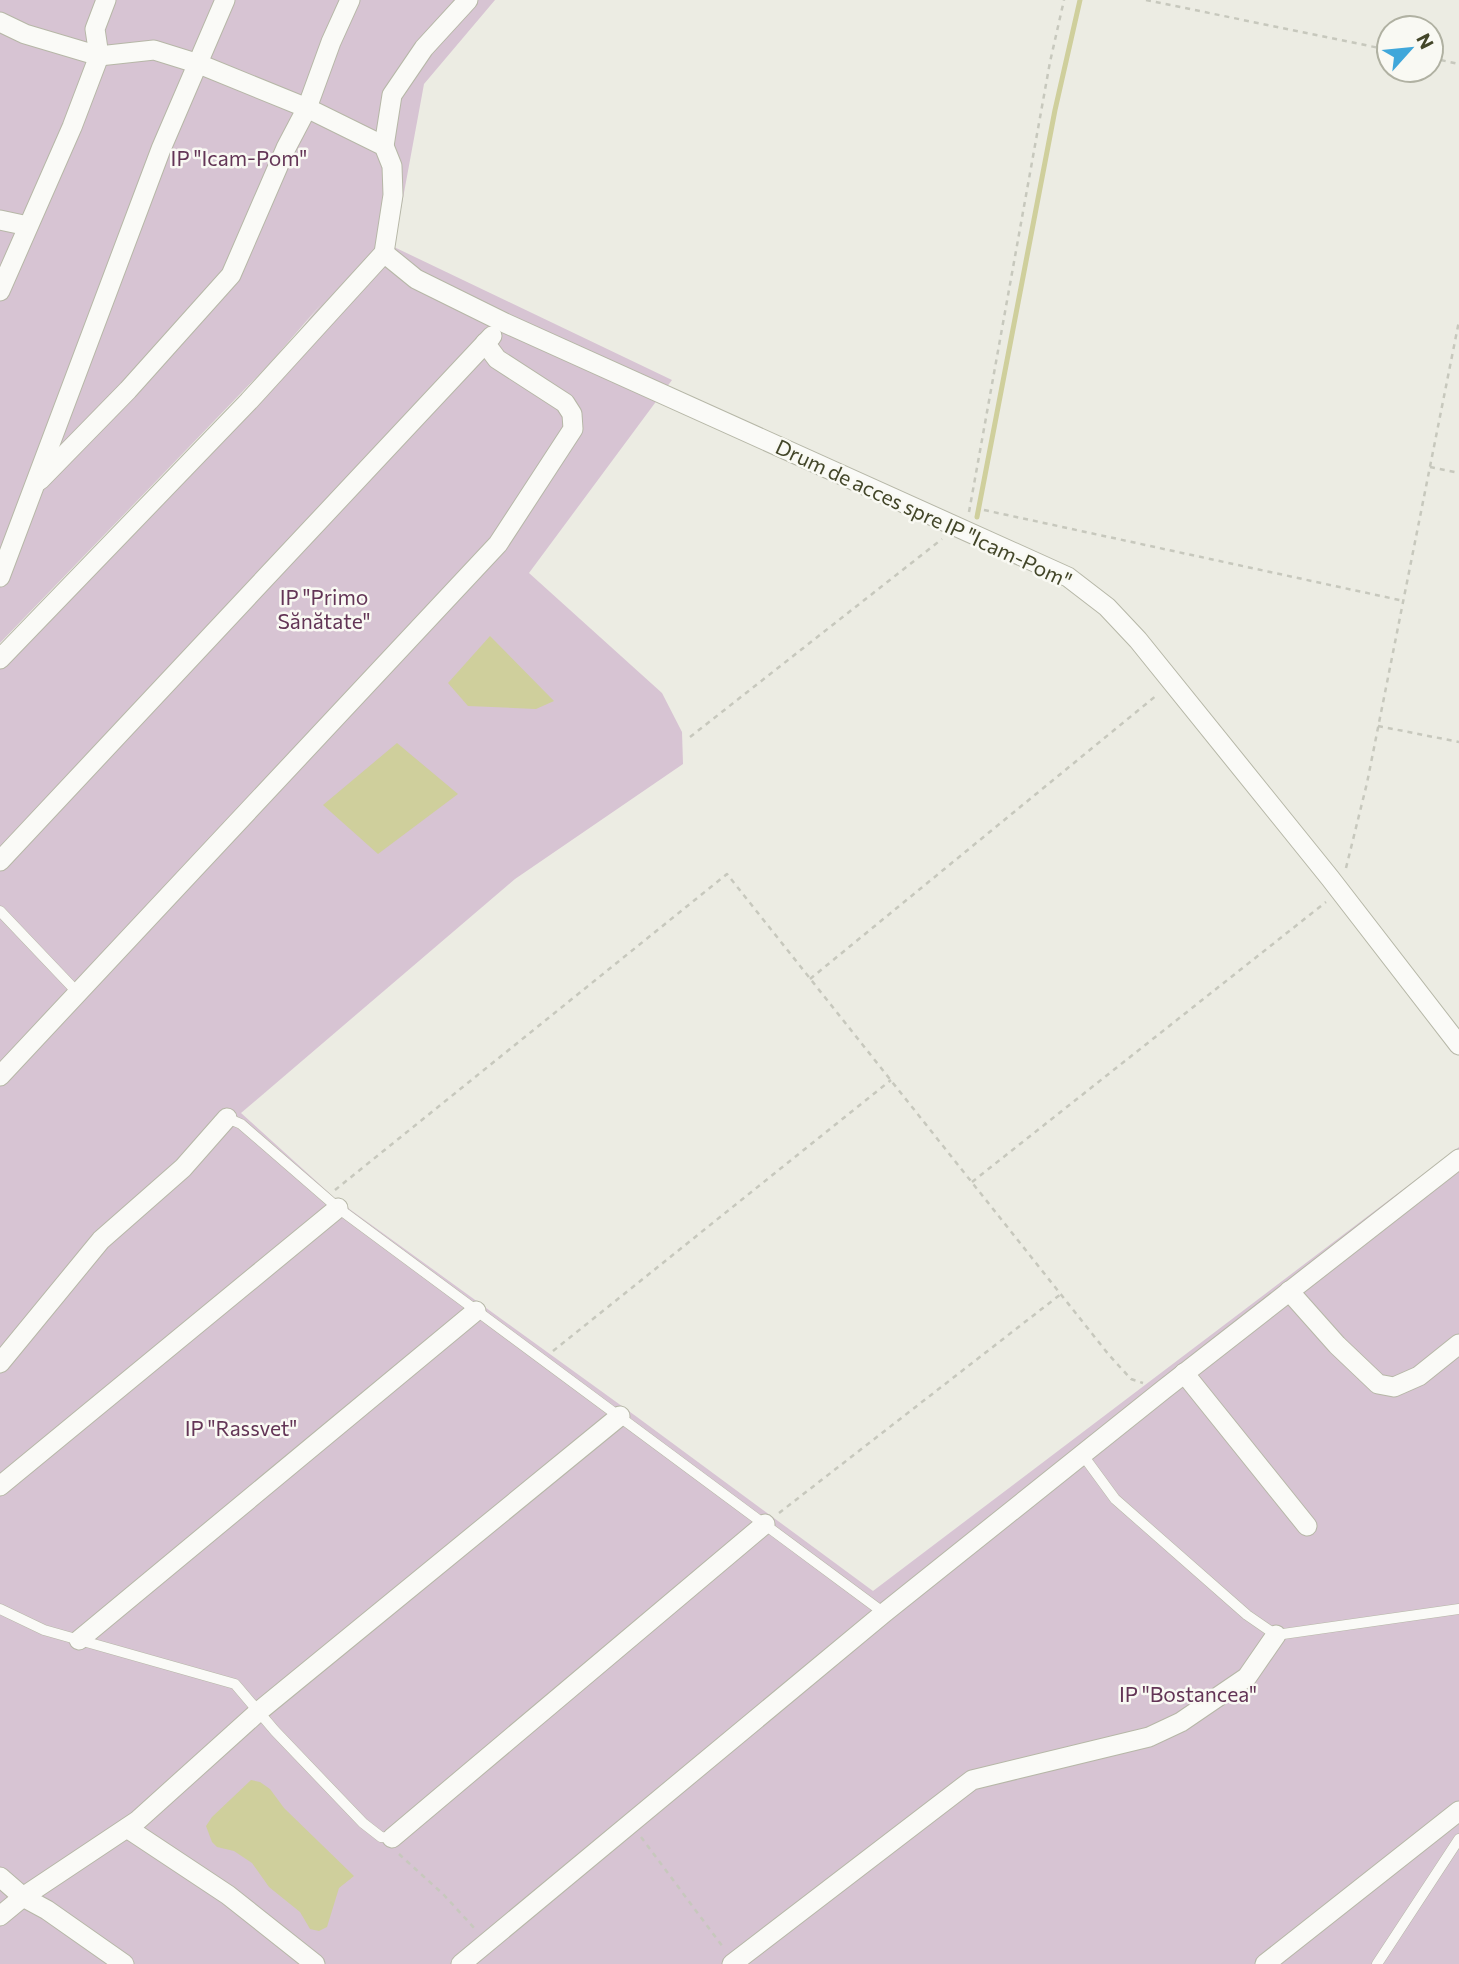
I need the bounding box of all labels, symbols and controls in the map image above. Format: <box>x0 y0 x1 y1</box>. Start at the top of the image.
north arrow <box>1375 14 1445 84</box>
text: N <box>1412 29 1439 53</box>
park label: IP "Icam-Pom" <box>171 145 307 170</box>
street label: Drum de acces spre IP "Icam-Pom" <box>772 433 1076 593</box>
park label: IP "Primo Sănătate" <box>277 584 371 633</box>
park label: IP "Rassvet" <box>185 1415 297 1440</box>
park label: IP "Bostancea" <box>1119 1681 1257 1706</box>

